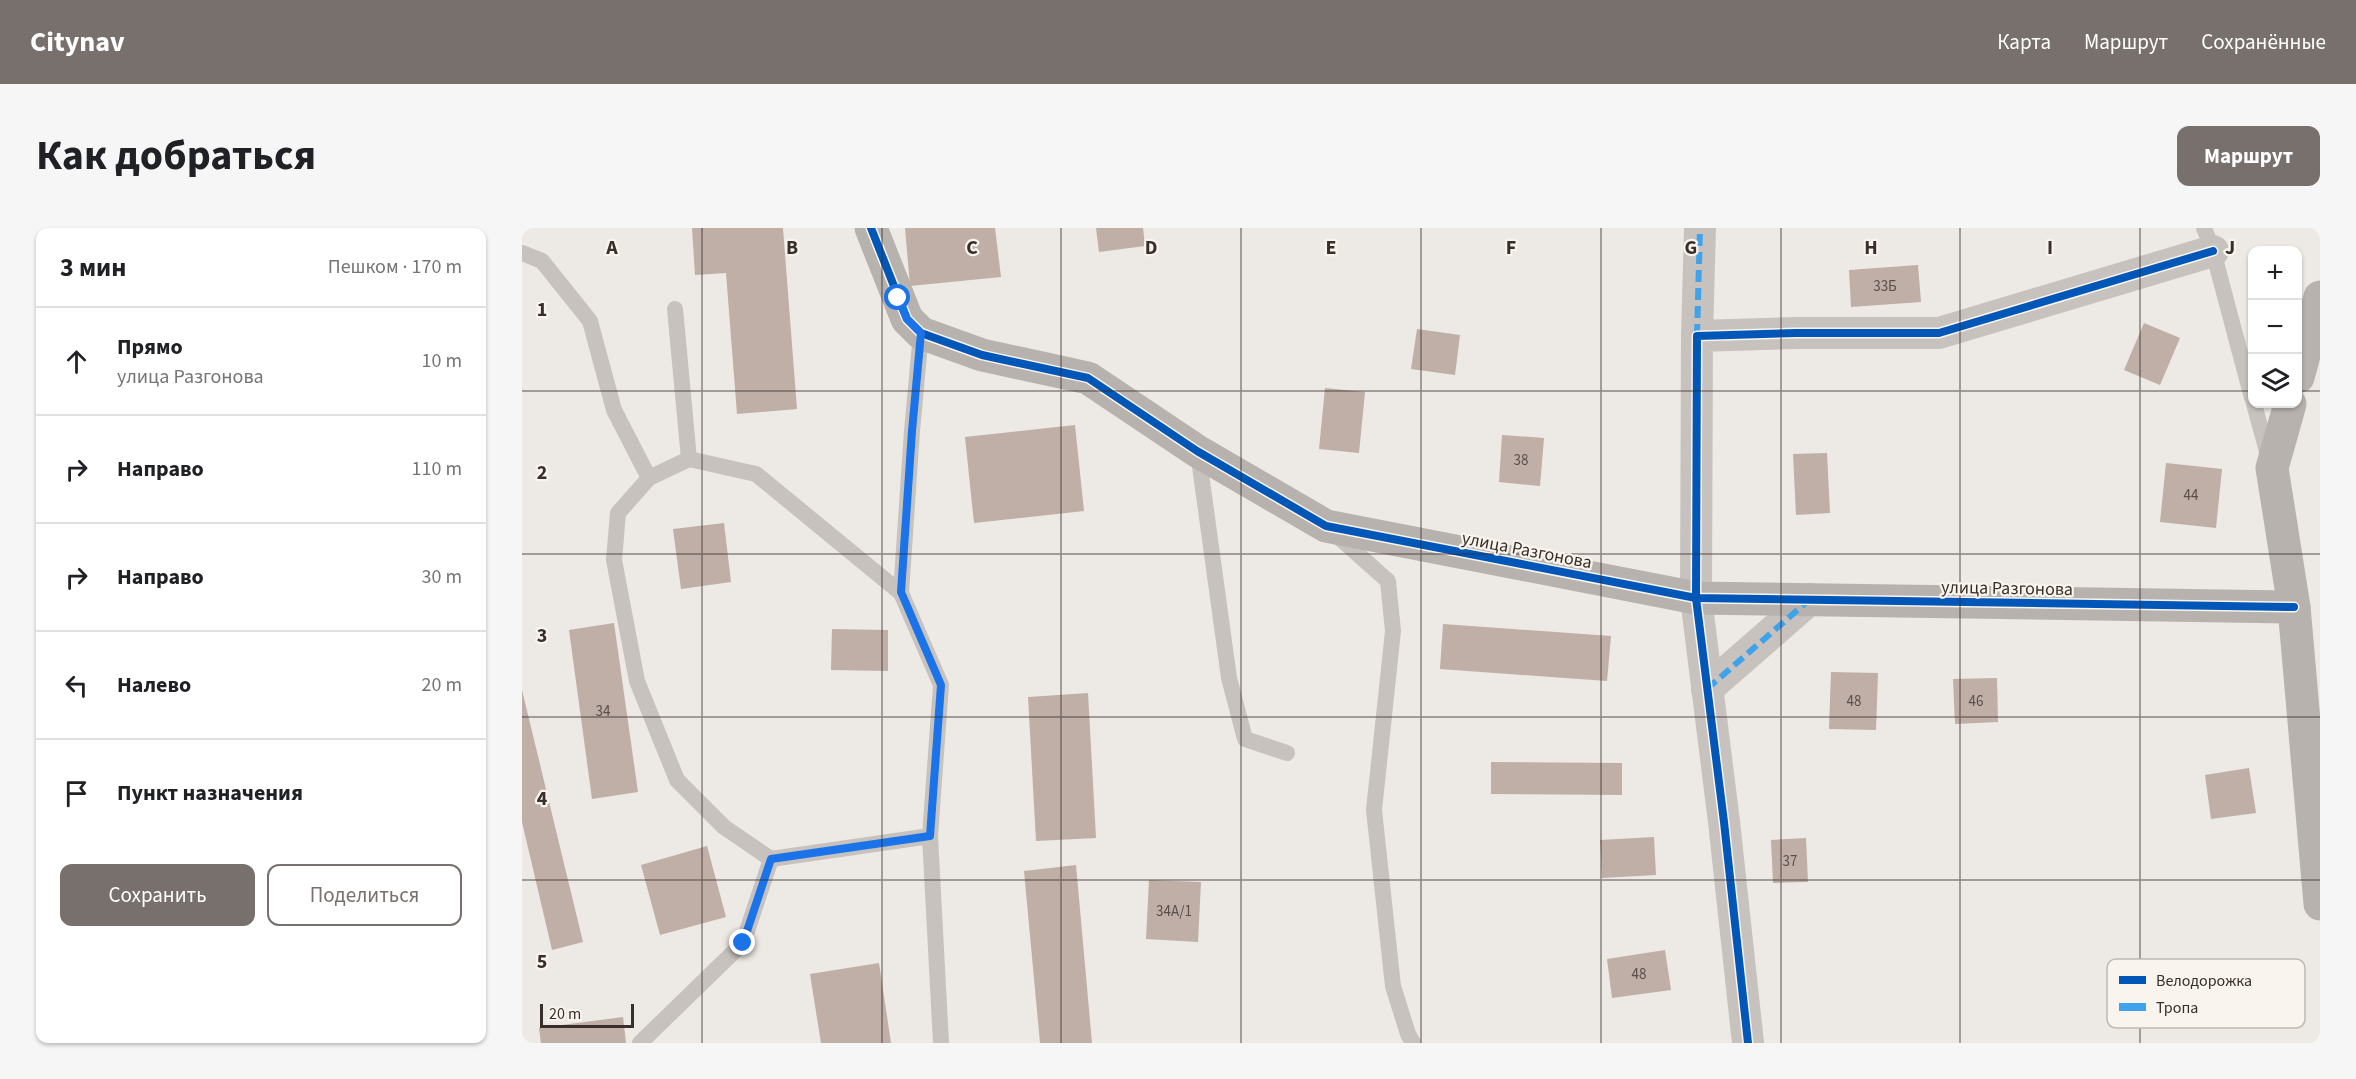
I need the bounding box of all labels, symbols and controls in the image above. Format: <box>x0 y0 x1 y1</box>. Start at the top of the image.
text: Citynav <box>30 22 125 62</box>
text: Карта <box>1997 27 2051 57</box>
text: Маршрут <box>2084 27 2168 57</box>
text: Сохранённые <box>2201 27 2326 57</box>
text: Как добраться <box>36 126 316 186</box>
button: Маршрут <box>2177 126 2320 186</box>
text: A <box>605 234 618 262</box>
text: B <box>786 234 798 262</box>
text: C <box>966 234 978 262</box>
text: D <box>1145 234 1157 262</box>
text: E <box>1326 234 1336 262</box>
text: F <box>1506 234 1516 262</box>
text: G <box>1685 234 1697 262</box>
text: H <box>1864 234 1878 262</box>
text: I <box>2047 234 2053 262</box>
text: J <box>2225 234 2235 262</box>
map controls <box>2248 246 2302 408</box>
button: + <box>2248 246 2302 300</box>
text: 3 мин <box>60 249 126 286</box>
text: Пешком · 170 m <box>328 253 462 281</box>
house number: 33Б <box>1873 276 1897 297</box>
route start <box>884 284 910 310</box>
text: 1 <box>537 296 547 324</box>
button: − <box>2248 300 2302 354</box>
text: Прямо <box>117 331 183 363</box>
icon: ahead <box>60 345 93 378</box>
text: 10 m <box>422 347 462 375</box>
button: layers <box>2248 354 2302 408</box>
text: улица Разгонова <box>117 363 264 391</box>
house number: 38 <box>1514 450 1528 471</box>
icon: right <box>60 453 93 486</box>
text: Направо <box>117 453 204 485</box>
text: 110 m <box>412 455 462 483</box>
text: 2 <box>537 459 547 487</box>
house number: 44 <box>2184 485 2199 506</box>
street label: улица Разгонова <box>1460 526 1594 575</box>
icon: right <box>60 561 93 594</box>
text: Направо <box>117 561 204 593</box>
text: 30 m <box>422 563 462 591</box>
street label: улица Разгонова <box>1941 575 2073 602</box>
text: 3 <box>537 622 547 650</box>
icon: left <box>60 669 93 702</box>
text: Налево <box>117 669 191 701</box>
text: 20 m <box>422 671 462 699</box>
house number: 48 <box>1847 691 1861 712</box>
house number: 46 <box>1969 691 1983 712</box>
house number: 34 <box>596 701 611 722</box>
icon: arrive <box>60 777 93 810</box>
text: Пункт назначения <box>117 777 303 809</box>
text: 4 <box>537 785 548 813</box>
house number: 37 <box>1783 851 1797 872</box>
button: Сохранить <box>60 864 255 926</box>
button: Поделиться <box>267 864 462 926</box>
house number: 34А/1 <box>1156 901 1192 922</box>
route end <box>729 929 755 955</box>
text: 5 <box>537 948 547 976</box>
legend <box>2107 959 2305 1028</box>
house number: 48 <box>1632 964 1646 985</box>
text: Велодорожка <box>2156 970 2252 992</box>
text: Тропа <box>2156 997 2198 1019</box>
scale bar <box>540 1001 634 1028</box>
text: 20 m <box>549 1003 581 1025</box>

